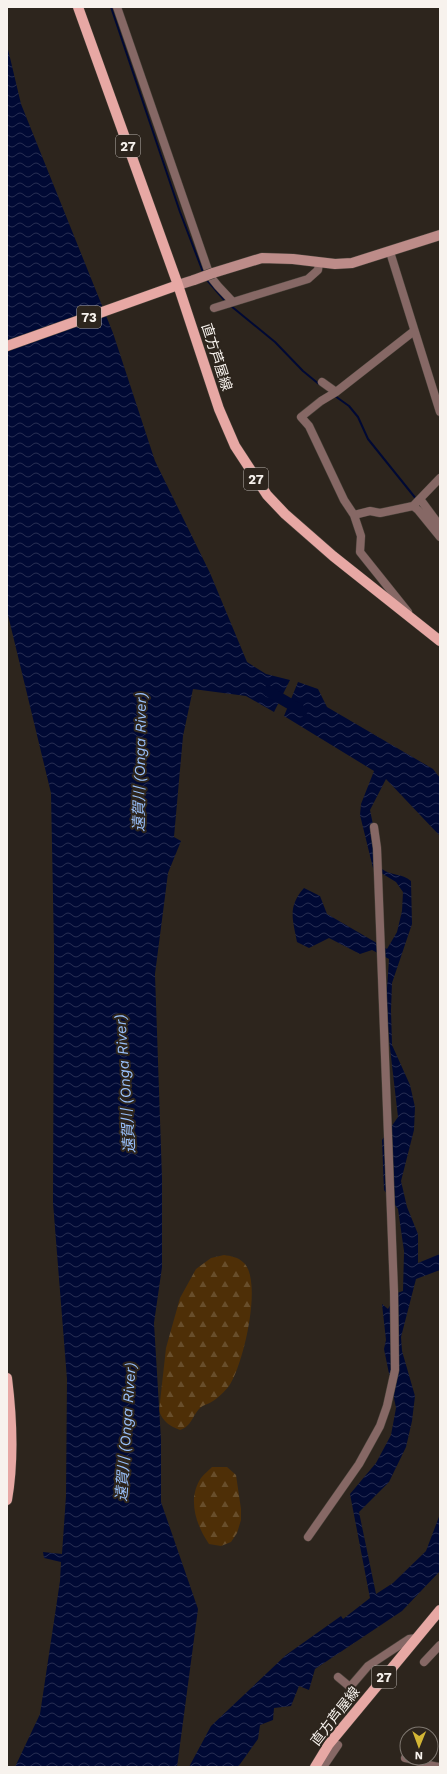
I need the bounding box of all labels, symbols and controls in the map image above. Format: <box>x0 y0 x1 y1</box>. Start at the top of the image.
road number: 27 <box>116 135 140 157</box>
road number: 73 <box>77 306 101 328</box>
street label: 直方芦屋線 <box>199 321 235 393</box>
road number: 27 <box>244 468 268 490</box>
water label: 遠賀川 (Onga River) <box>130 692 150 832</box>
water label: 遠賀川 (Onga River) <box>111 1014 139 1154</box>
water label: 遠賀川 (Onga River) <box>112 1362 140 1502</box>
road number: 27 <box>372 1666 396 1688</box>
street label: 直方芦屋線 <box>307 1683 363 1749</box>
north arrow <box>399 1726 439 1766</box>
text: N <box>415 1749 423 1762</box>

